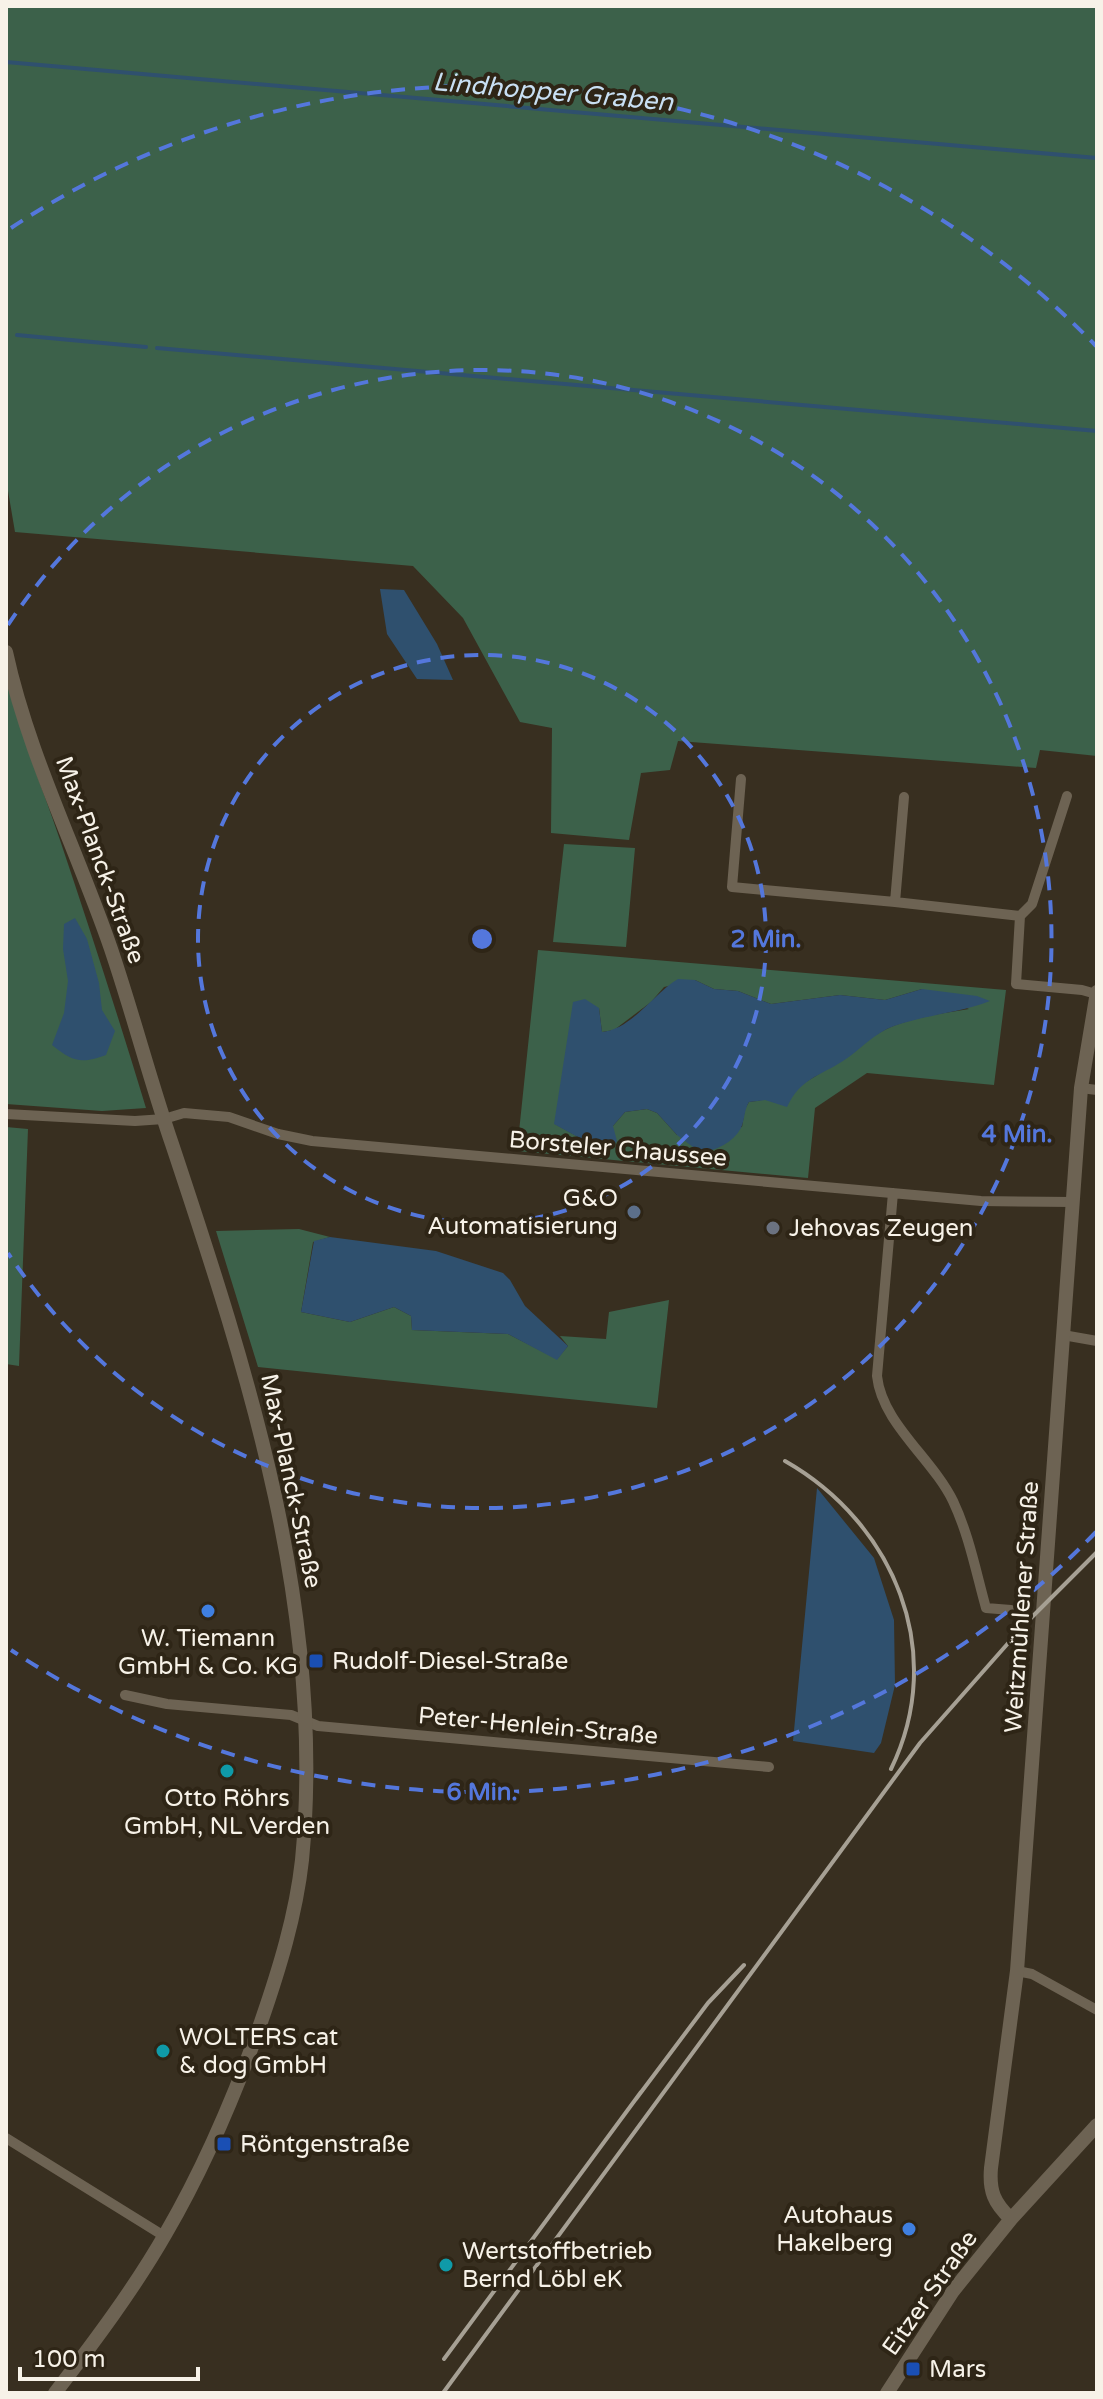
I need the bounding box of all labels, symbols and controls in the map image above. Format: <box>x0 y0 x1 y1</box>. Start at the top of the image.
water label: Lindhopper Graben <box>432 66 675 118</box>
street label: Max-Planck-Straße <box>49 752 151 968</box>
centre of rings <box>468 925 496 953</box>
text: 2 Min. <box>730 925 802 954</box>
text: 4 Min. <box>981 1120 1053 1149</box>
street label: Borsteler Chaussee <box>508 1125 728 1173</box>
place label: G&O Automatisierung <box>427 1184 618 1241</box>
marker: G&O Automatisierung <box>625 1203 643 1221</box>
place label: Jehovas Zeugen <box>789 1214 974 1243</box>
marker: Jehovas Zeugen <box>764 1219 782 1237</box>
street label: Max-Planck-Straße <box>254 1371 328 1591</box>
street label: Weitzmühlener Straße <box>999 1480 1045 1734</box>
marker: W. Tiemann GmbH & Co. KG <box>199 1602 217 1620</box>
place label: W. Tiemann GmbH & Co. KG <box>118 1624 298 1681</box>
place label: Rudolf-Diesel-Straße <box>332 1647 568 1676</box>
marker: Rudolf-Diesel-Straße <box>307 1652 325 1670</box>
street label: Peter-Henlein-Straße <box>417 1701 659 1751</box>
marker: Otto Röhrs GmbH, NL Verden <box>218 1762 236 1780</box>
text: 6 Min. <box>446 1778 518 1807</box>
place label: Otto Röhrs GmbH, NL Verden <box>124 1784 330 1841</box>
place label: WOLTERS cat & dog GmbH <box>179 2023 338 2080</box>
marker: WOLTERS cat & dog GmbH <box>154 2042 172 2060</box>
place label: Röntgenstraße <box>240 2130 410 2159</box>
marker: Röntgenstraße <box>215 2135 233 2153</box>
place label: Autohaus Hakelberg <box>776 2201 893 2258</box>
marker: Autohaus Hakelberg <box>900 2220 918 2238</box>
street label: Eitzer Straße <box>876 2225 984 2361</box>
place label: Wertstoffbetrieb Bernd Löbl eK <box>462 2237 652 2294</box>
marker: Wertstoffbetrieb Bernd Löbl eK <box>437 2256 455 2274</box>
scale bar <box>20 2331 198 2381</box>
text: 100 m <box>32 2345 106 2374</box>
place label: Mars <box>929 2355 986 2384</box>
marker: Mars <box>904 2360 922 2378</box>

